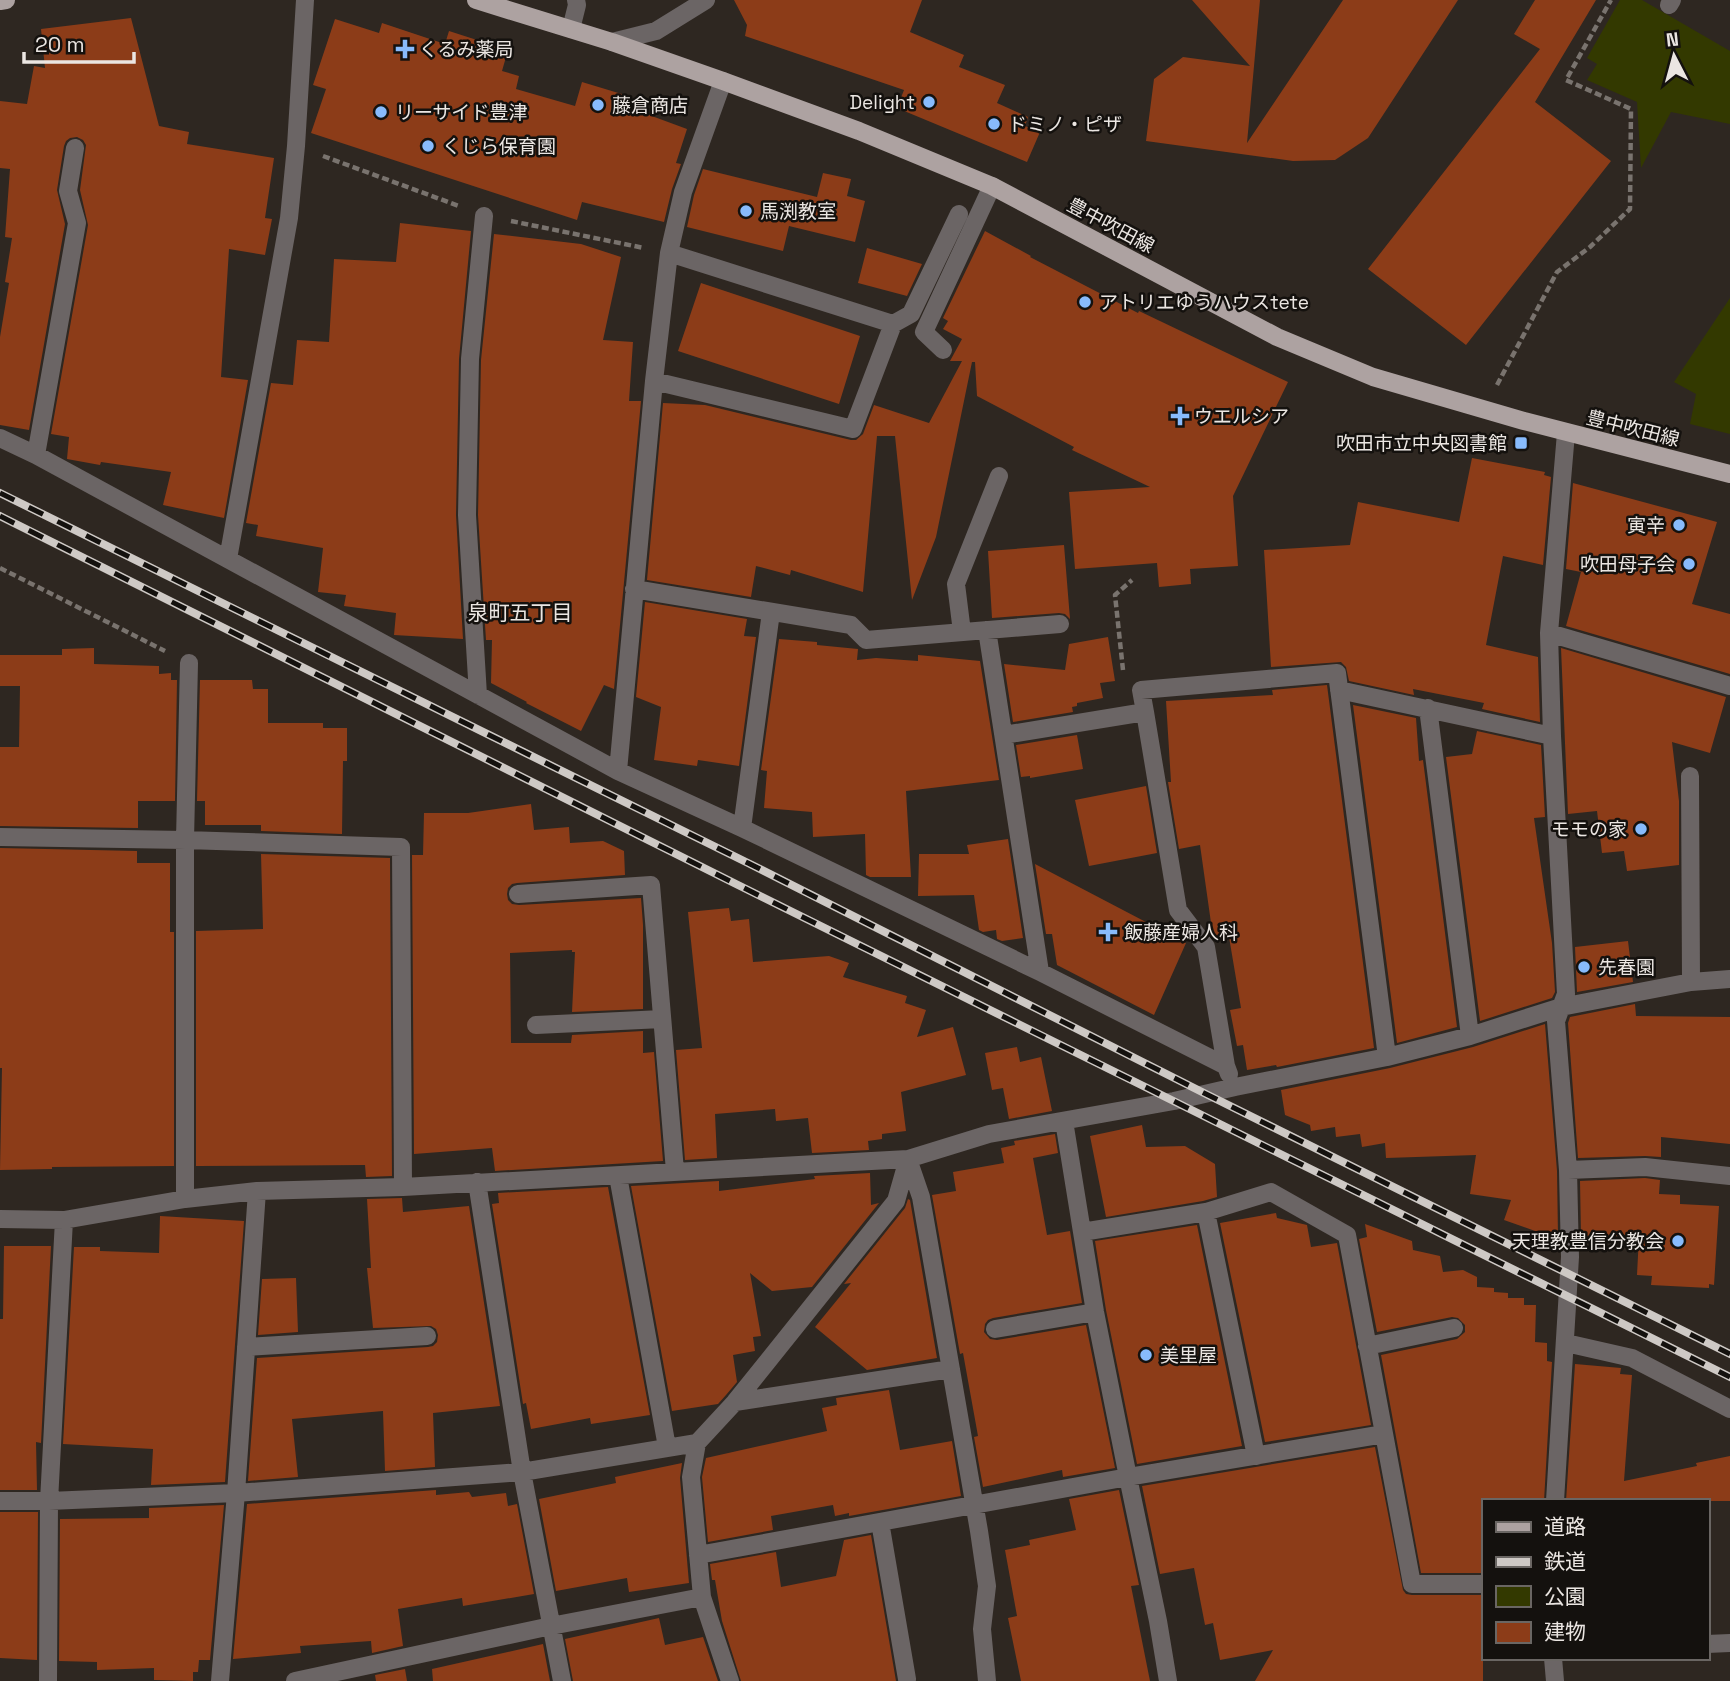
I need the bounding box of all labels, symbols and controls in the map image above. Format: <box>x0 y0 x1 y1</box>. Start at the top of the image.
scale bar <box>24 21 135 65</box>
north arrow <box>1639 21 1709 91</box>
text: N <box>1665 26 1680 53</box>
text: 20 m <box>35 31 85 58</box>
place label: くるみ薬局 <box>419 37 514 62</box>
marker: くるみ薬局 <box>397 41 413 57</box>
place label: Delight <box>850 90 915 115</box>
place label: 藤倉商店 <box>612 93 688 118</box>
marker: Delight <box>921 94 937 110</box>
marker: 藤倉商店 <box>590 97 606 113</box>
place label: リーサイド豊津 <box>395 100 528 125</box>
marker: リーサイド豊津 <box>373 104 389 120</box>
place label: ドミノ・ピザ <box>1008 112 1122 137</box>
marker: ドミノ・ピザ <box>986 116 1002 132</box>
place label: くじら保育園 <box>442 134 556 159</box>
marker: くじら保育園 <box>420 138 436 154</box>
street label: 豊中吹田線 <box>1063 192 1159 259</box>
place label: 馬渕教室 <box>760 199 836 224</box>
marker: 馬渕教室 <box>738 203 754 219</box>
place label: アトリエゆうハウスtete <box>1099 290 1309 315</box>
marker: アトリエゆうハウスtete <box>1077 294 1093 310</box>
place label: ウエルシア <box>1194 404 1289 429</box>
street label: 豊中吹田線 <box>1584 405 1682 452</box>
marker: ウエルシア <box>1172 408 1188 424</box>
place label: 吹田市立中央図書館 <box>1336 431 1507 456</box>
marker: 吹田市立中央図書館 <box>1513 435 1529 451</box>
place label: 寅辛 <box>1627 513 1665 538</box>
marker: 寅辛 <box>1671 517 1687 533</box>
place label: 吹田母子会 <box>1580 552 1675 577</box>
marker: 吹田母子会 <box>1681 556 1697 572</box>
district label: 泉町五丁目 <box>468 599 573 626</box>
place label: モモの家 <box>1551 817 1627 842</box>
marker: モモの家 <box>1633 821 1649 837</box>
place label: 飯藤産婦人科 <box>1124 920 1238 945</box>
marker: 飯藤産婦人科 <box>1098 922 1118 942</box>
place label: 先春園 <box>1598 955 1655 980</box>
marker: 先春園 <box>1576 959 1592 975</box>
place label: 天理教豊信分教会 <box>1512 1229 1664 1254</box>
marker: 天理教豊信分教会 <box>1670 1233 1686 1249</box>
place label: 美里屋 <box>1160 1343 1217 1368</box>
marker: 美里屋 <box>1138 1347 1154 1363</box>
legend <box>1482 1499 1709 1660</box>
text: 道路 <box>1544 1513 1586 1540</box>
text: 鉄道 <box>1544 1548 1586 1575</box>
text: 公園 <box>1544 1583 1586 1610</box>
text: 建物 <box>1544 1618 1586 1645</box>

